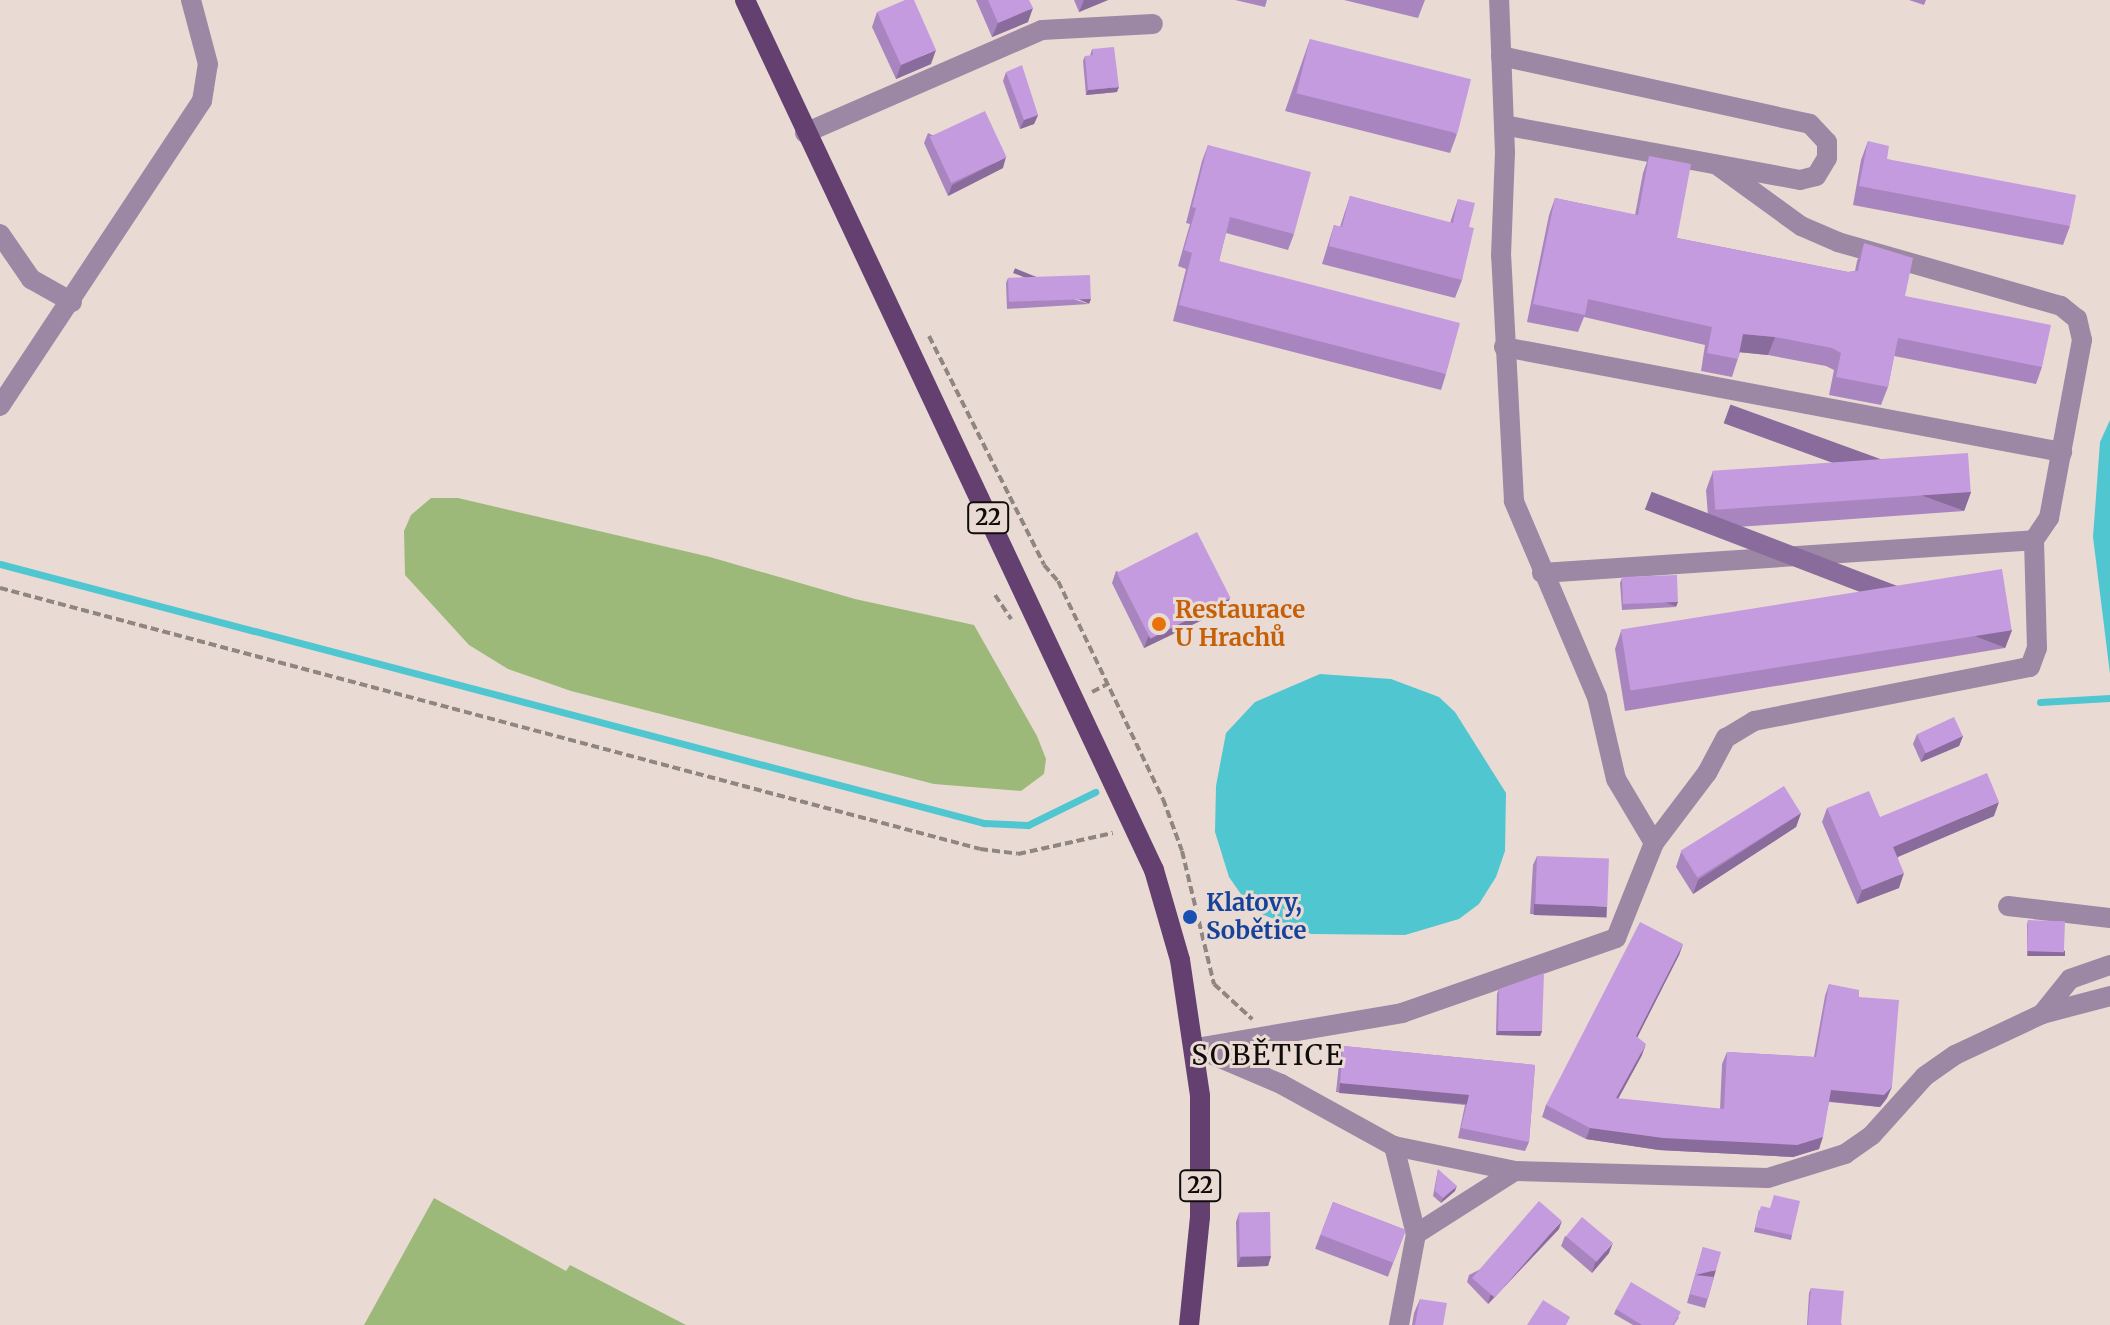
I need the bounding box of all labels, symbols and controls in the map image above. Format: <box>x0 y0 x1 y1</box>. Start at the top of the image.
road number: 22 <box>966 500 1010 536</box>
place label: Restaurace U Hrachů <box>1175 596 1305 652</box>
marker: Restaurace U Hrachů <box>1150 615 1168 633</box>
place label: Klatovy, Sobětice <box>1206 889 1306 945</box>
marker: Klatovy, Sobětice <box>1181 908 1199 926</box>
district label: SOBĚTICE <box>1191 1038 1345 1072</box>
road number: 22 <box>1178 1168 1222 1204</box>

